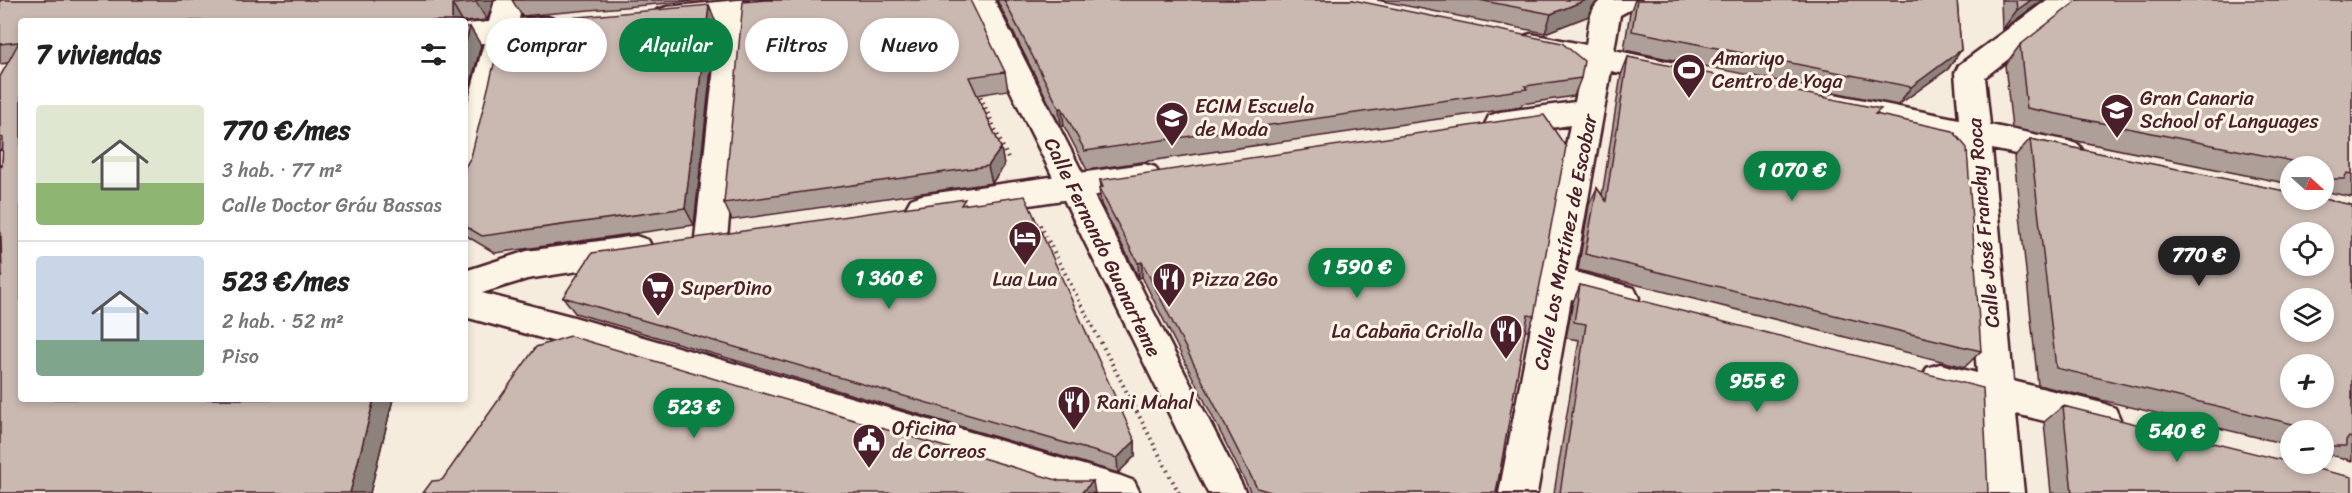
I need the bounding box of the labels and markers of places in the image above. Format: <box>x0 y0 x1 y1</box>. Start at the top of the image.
place label: Amariyo Centro de Yoga <box>1711 41 1843 99</box>
sports icon: Amariyo Centro de Yoga <box>1671 52 1707 99</box>
place label: Gran Canaria School of Languages <box>2140 81 2319 139</box>
place label: ECIM Escuela de Moda <box>1195 89 1314 147</box>
school or university icon: Gran Canaria School of Languages <box>2099 92 2135 139</box>
school or university icon: ECIM Escuela de Moda <box>1154 100 1190 147</box>
pin: 1 070 € <box>1737 151 1847 202</box>
hotel icon: Lua Lua <box>1007 219 1043 266</box>
pin: 770 € <box>2157 236 2241 287</box>
pin: 1 590 € <box>1302 248 1412 299</box>
pin: 1 360 € <box>834 259 944 310</box>
restaurant icon: Pizza 2Go <box>1151 261 1187 308</box>
place label: Lua Lua <box>992 262 1058 297</box>
place label: Pizza 2Go <box>1192 262 1278 297</box>
supermarket icon: SuperDino <box>640 270 676 317</box>
place label: SuperDino <box>681 271 772 306</box>
restaurant icon: La Cabaña Criolla <box>1488 313 1524 360</box>
place label: La Cabaña Criolla <box>1331 314 1483 349</box>
pin: 955 € <box>1715 362 1799 413</box>
restaurant icon: Rani Mahal <box>1056 384 1092 431</box>
place label: Rani Mahal <box>1097 385 1194 420</box>
pin: 523 € <box>652 388 736 439</box>
place label: Oficina de Correos <box>892 411 987 469</box>
pin: 540 € <box>2135 412 2219 463</box>
public building icon: Oficina de Correos <box>851 422 887 469</box>

